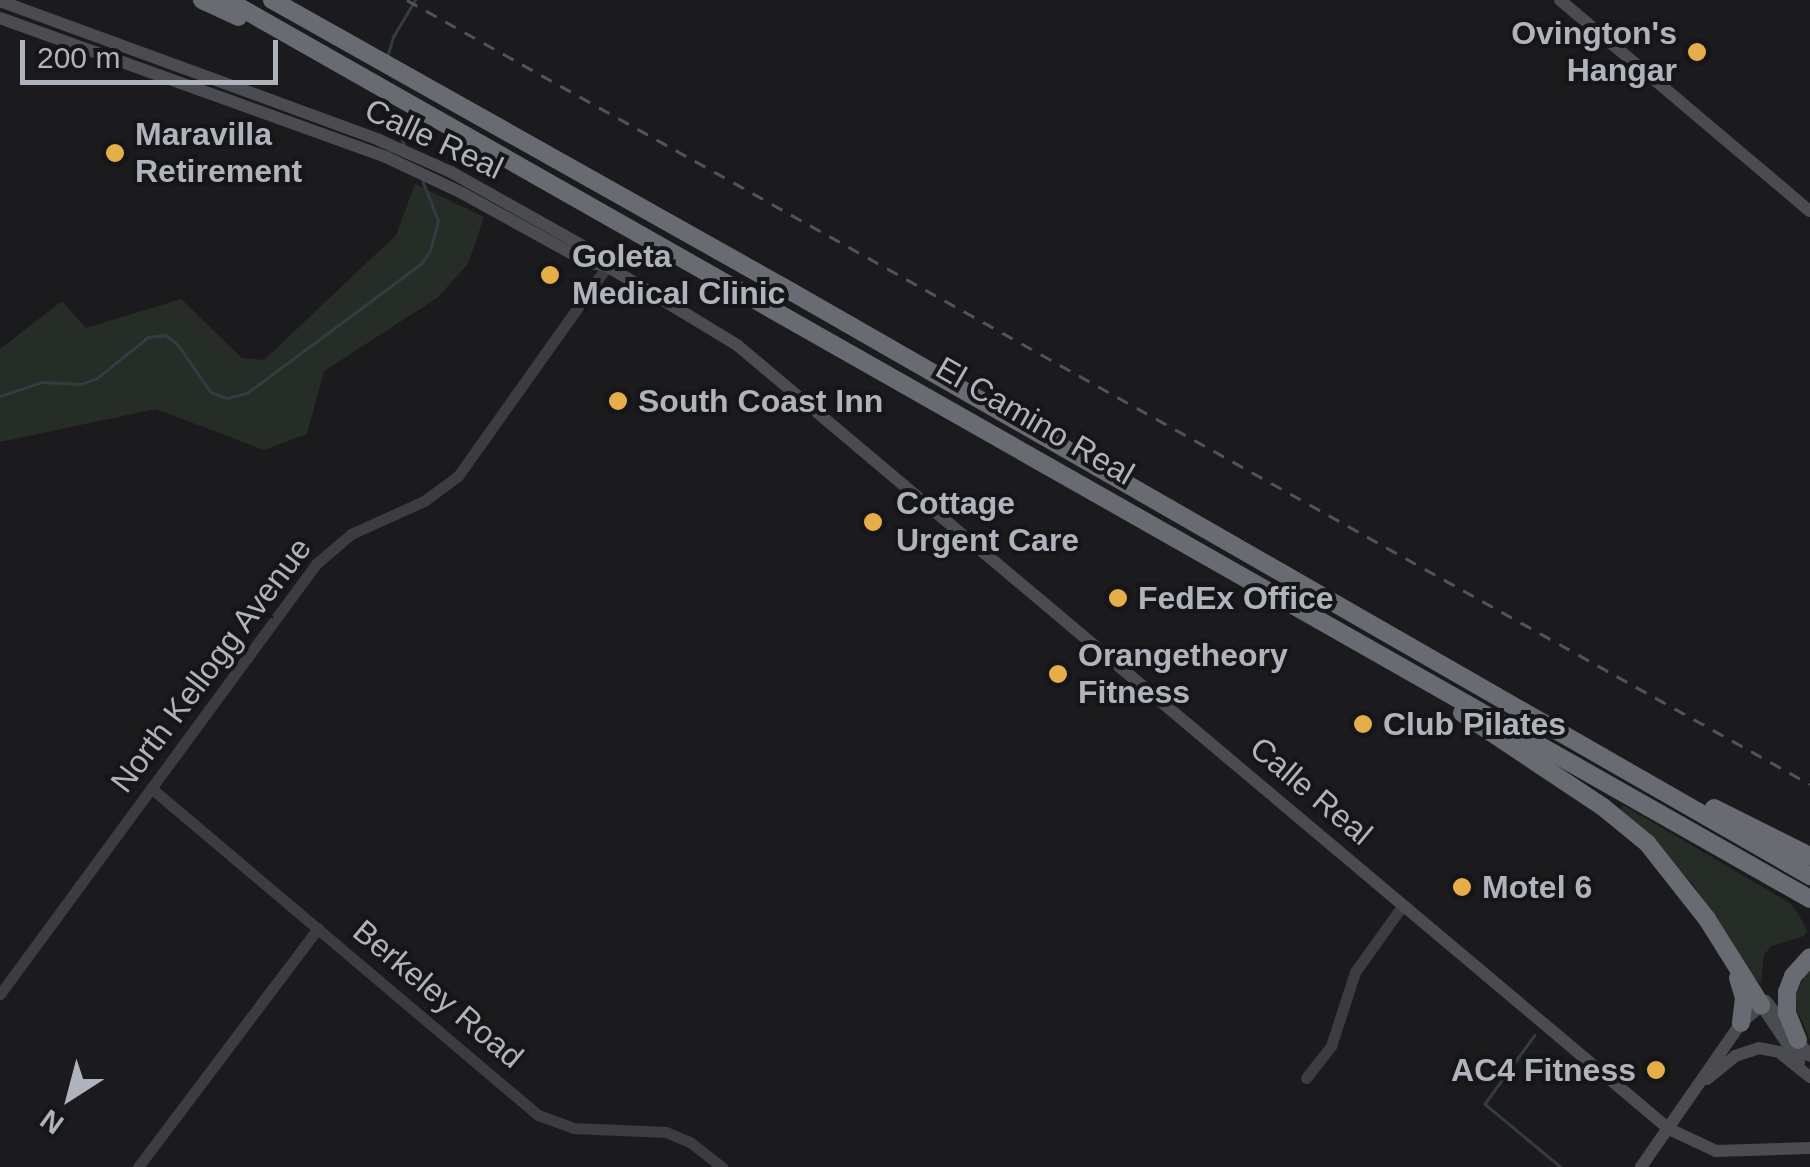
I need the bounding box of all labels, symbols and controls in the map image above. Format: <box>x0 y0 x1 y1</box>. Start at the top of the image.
place label: Ovington's Hangar <box>1511 15 1677 90</box>
scale bar <box>25 20 282 82</box>
text: 200 m <box>37 41 120 74</box>
marker: Ovington's Hangar <box>1686 41 1708 63</box>
street label: Calle Real <box>359 90 509 188</box>
place label: Maravilla Retirement <box>135 116 302 191</box>
marker: Maravilla Retirement <box>104 142 126 164</box>
place label: Goleta Medical Clinic <box>572 238 785 313</box>
marker: Goleta Medical Clinic <box>537 262 563 288</box>
street label: El Camino Real <box>929 349 1141 493</box>
place label: South Coast Inn <box>638 382 883 420</box>
marker: South Coast Inn <box>607 390 629 412</box>
place label: Cottage Urgent Care <box>896 485 1079 560</box>
marker: Cottage Urgent Care <box>860 509 886 535</box>
street label: North Kellogg Avenue <box>102 529 320 801</box>
place label: FedEx Office <box>1138 579 1334 617</box>
marker: FedEx Office <box>1107 587 1129 609</box>
place label: Orangetheory Fitness <box>1078 637 1288 712</box>
marker: Orangetheory Fitness <box>1047 663 1069 685</box>
place label: Club Pilates <box>1383 705 1566 743</box>
marker: Club Pilates <box>1352 713 1374 735</box>
street label: Calle Real <box>1242 729 1380 853</box>
place label: Motel 6 <box>1482 868 1592 906</box>
marker: Motel 6 <box>1451 876 1473 898</box>
street label: Berkeley Road <box>345 912 531 1076</box>
north arrow <box>20 1047 120 1147</box>
place label: AC4 Fitness <box>1451 1051 1636 1089</box>
marker: AC4 Fitness <box>1645 1059 1667 1081</box>
text: N <box>35 1103 69 1140</box>

